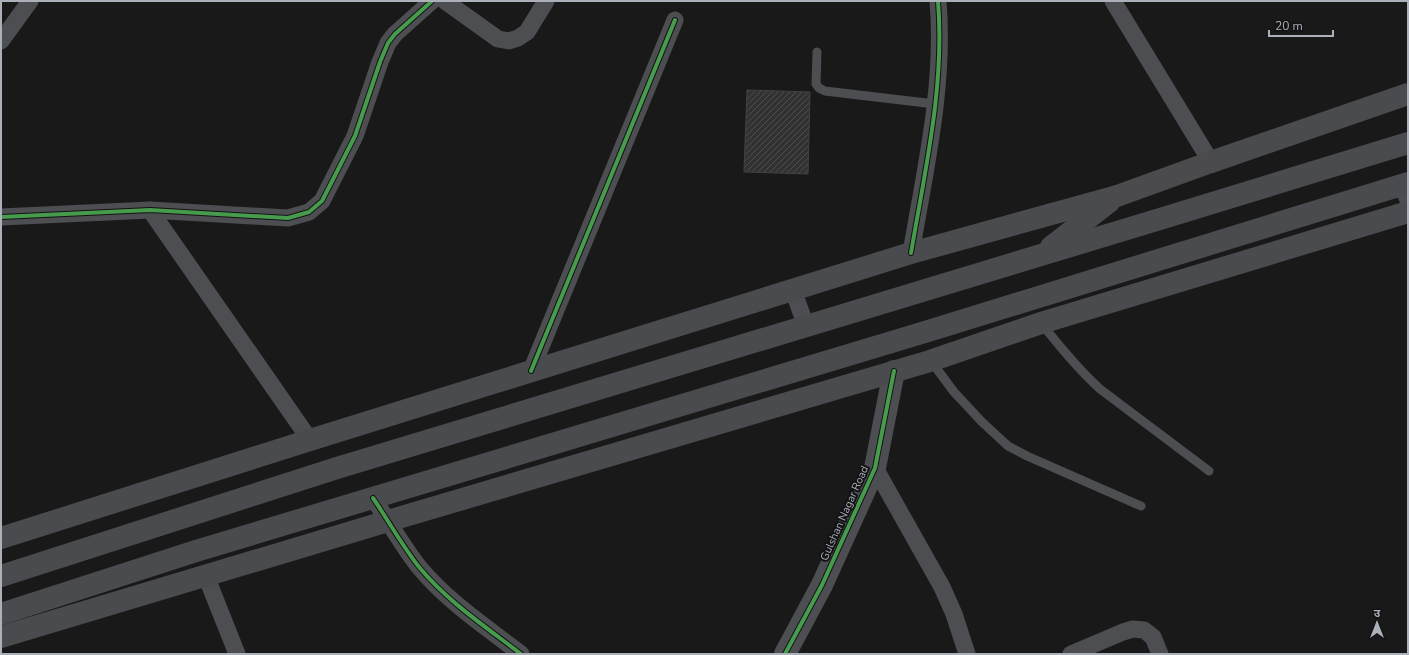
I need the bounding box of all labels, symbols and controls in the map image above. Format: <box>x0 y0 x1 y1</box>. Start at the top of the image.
scale bar <box>1269 12 1333 38</box>
text: 20 m <box>1275 18 1303 34</box>
street label: Gulshan Nagar Road <box>817 463 872 563</box>
north arrow <box>1357 603 1397 643</box>
text: उ <box>1374 606 1381 621</box>

